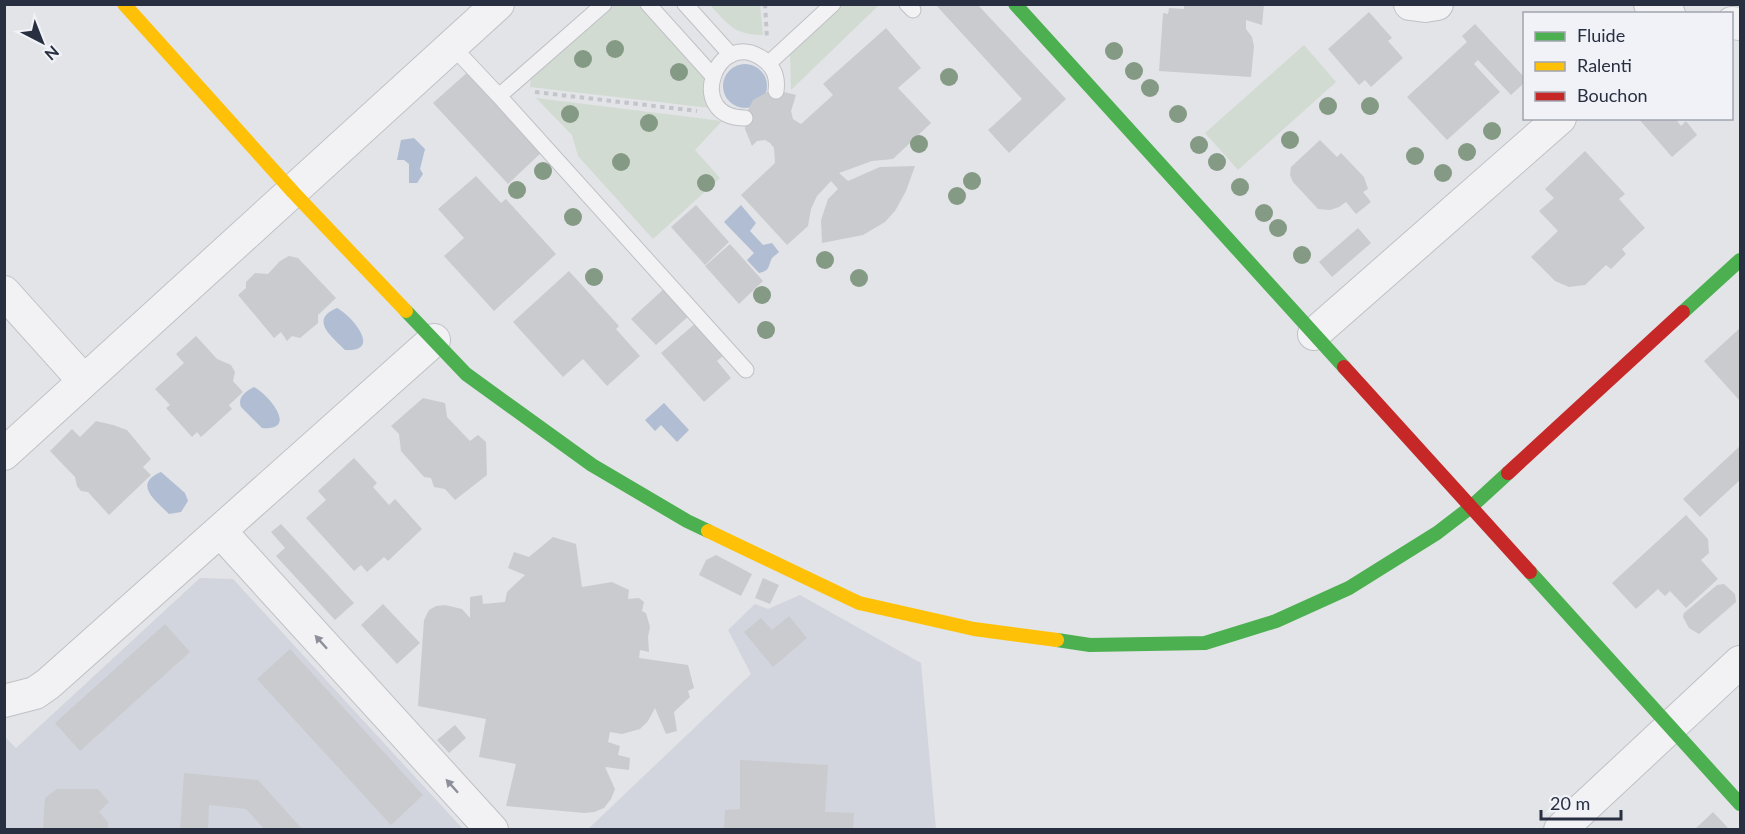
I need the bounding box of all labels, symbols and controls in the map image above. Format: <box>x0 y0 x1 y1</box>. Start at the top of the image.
north arrow <box>12 12 72 72</box>
legend <box>1523 12 1733 120</box>
text: Fluide <box>1577 24 1625 46</box>
text: N <box>41 42 63 65</box>
text: Ralenti <box>1577 54 1632 76</box>
text: Bouchon <box>1577 84 1648 106</box>
one-way arrow <box>315 635 328 650</box>
one-way arrow <box>446 779 459 794</box>
scale bar <box>1541 783 1620 821</box>
text: 20 m <box>1550 792 1590 814</box>

